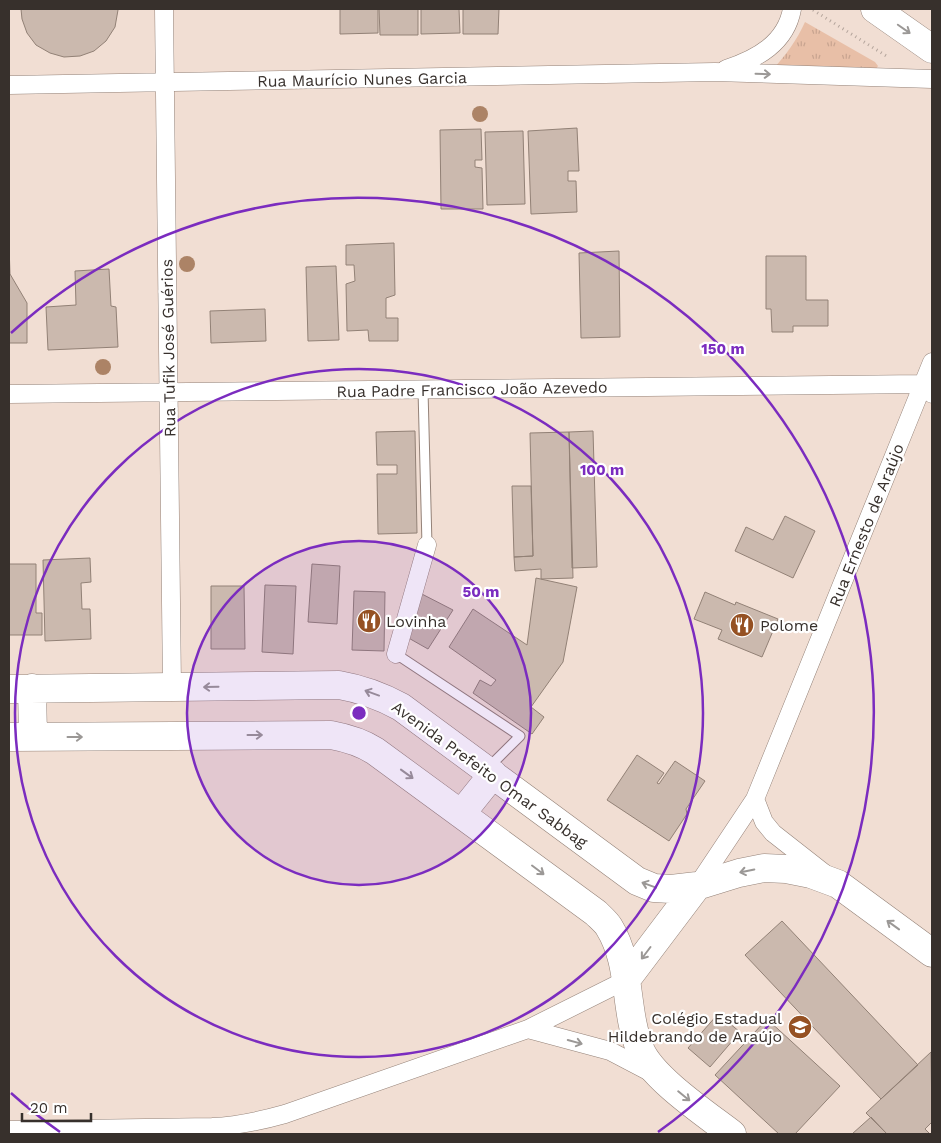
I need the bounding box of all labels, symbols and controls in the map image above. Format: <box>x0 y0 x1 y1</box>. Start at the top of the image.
one-way arrow <box>896 24 910 34</box>
street label: Rua Maurício Nunes Garcia <box>257 68 467 91</box>
one-way arrow <box>755 69 771 79</box>
street label: Rua Tufik José Guérios <box>157 259 180 437</box>
text: 150 m <box>701 340 745 358</box>
street label: Rua Padre Francisco João Azevedo <box>336 378 608 401</box>
street label: Rua Ernesto de Araújo <box>825 441 908 610</box>
text: 100 m <box>580 461 624 479</box>
text: 50 m <box>463 583 499 601</box>
restaurant icon: Lovinha <box>356 608 382 634</box>
place label: Lovinha <box>386 612 446 631</box>
restaurant icon: Polome <box>729 612 755 638</box>
place label: Polome <box>760 616 818 635</box>
one-way arrow <box>203 682 220 692</box>
one-way arrow <box>365 688 381 698</box>
street label: Avenida Prefeito Omar Sabbag <box>388 697 592 852</box>
centre of rings <box>350 704 368 722</box>
one-way arrow <box>247 731 263 740</box>
one-way arrow <box>66 732 83 742</box>
one-way arrow <box>400 769 414 779</box>
one-way arrow <box>531 865 545 875</box>
one-way arrow <box>739 867 755 877</box>
one-way arrow <box>642 880 657 889</box>
one-way arrow <box>887 919 900 930</box>
one-way arrow <box>641 946 652 959</box>
place label: Colégio Estadual Hildebrando de Araújo <box>608 1009 782 1046</box>
school or university icon: Colégio Estadual Hildebrando de Araújo <box>787 1014 813 1040</box>
one-way arrow <box>567 1037 583 1047</box>
scale bar <box>22 1090 91 1122</box>
one-way arrow <box>678 1091 691 1102</box>
text: 20 m <box>30 1099 68 1117</box>

